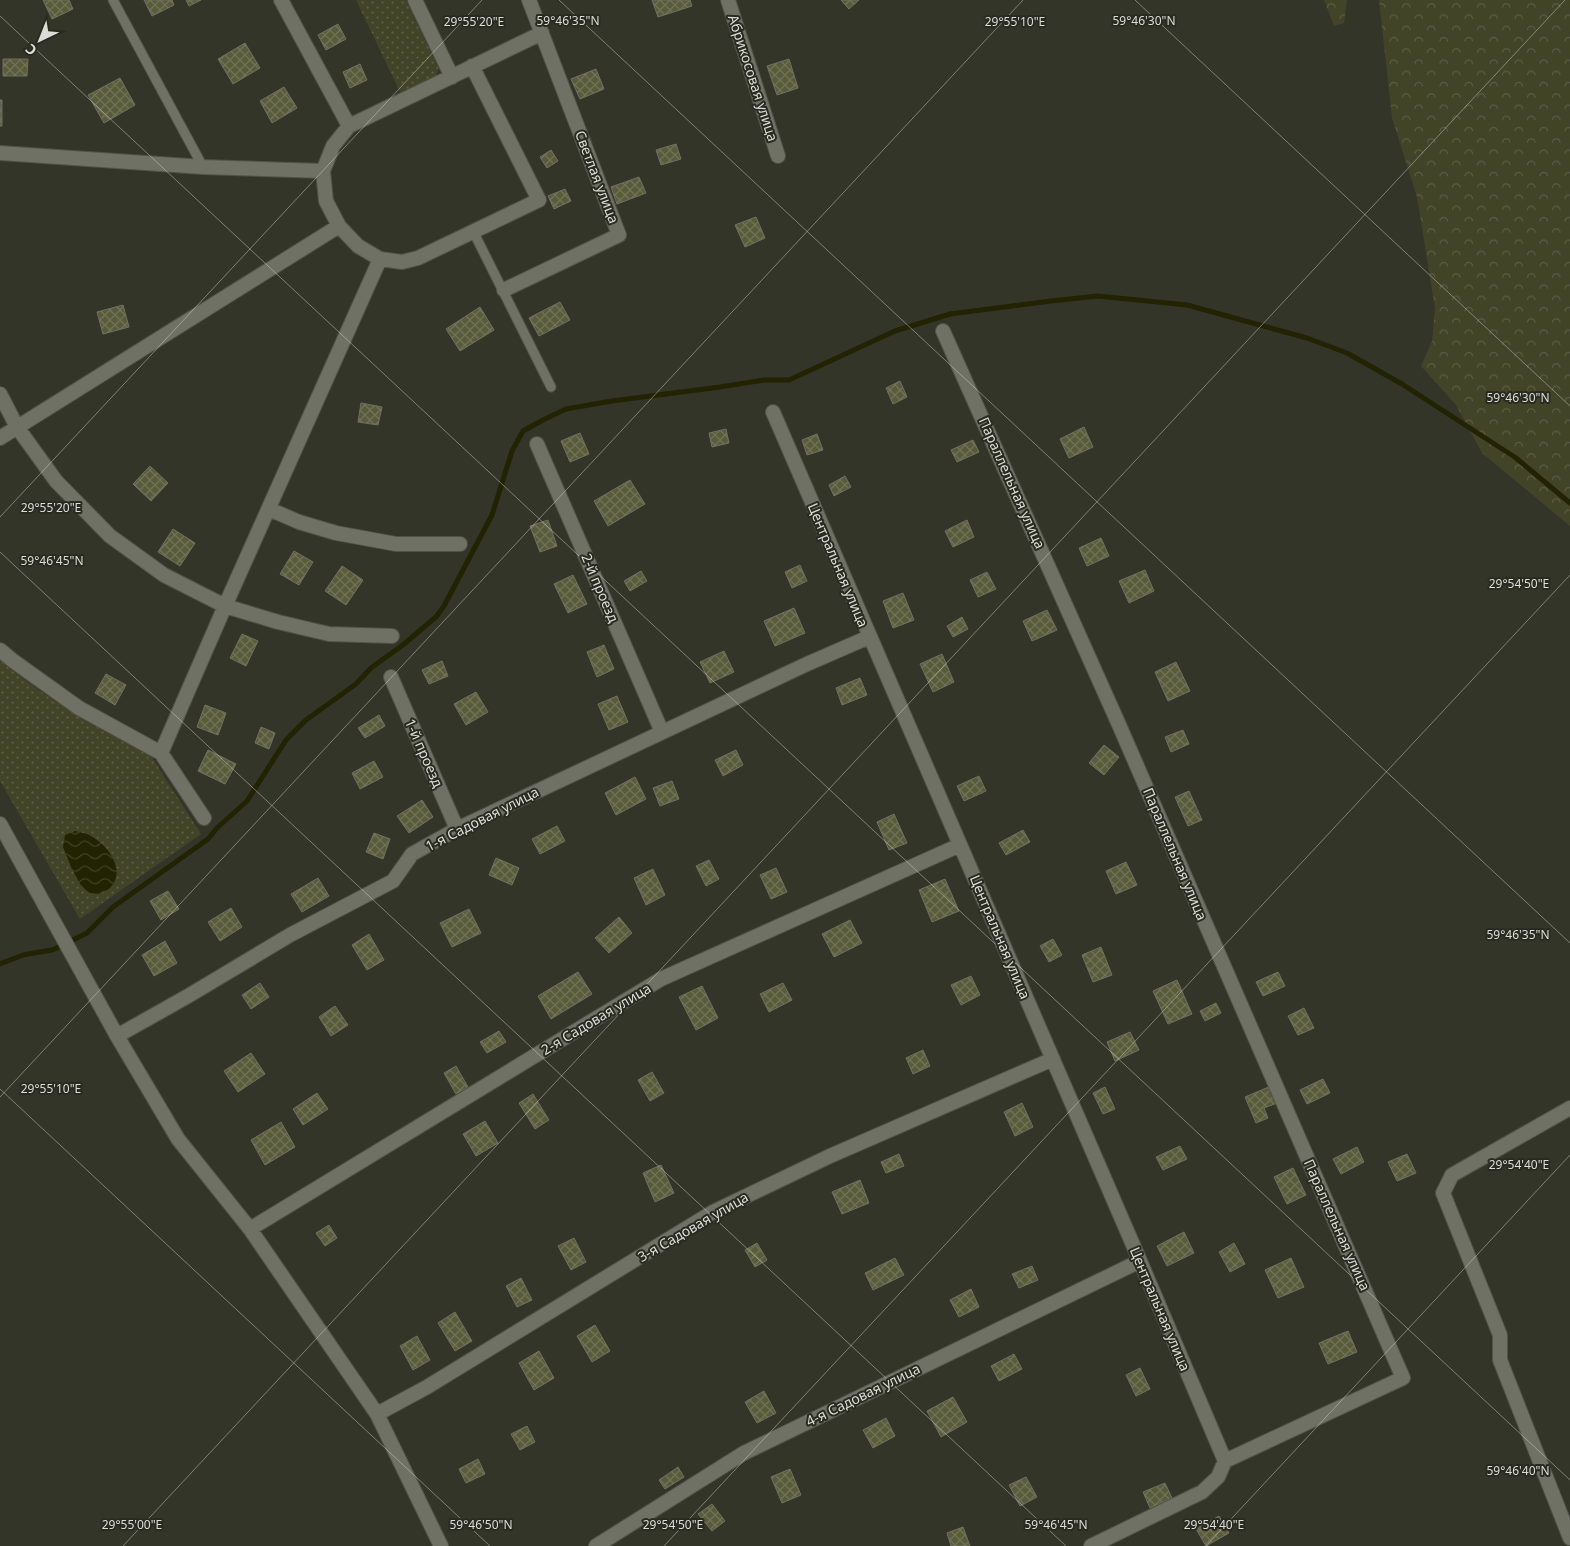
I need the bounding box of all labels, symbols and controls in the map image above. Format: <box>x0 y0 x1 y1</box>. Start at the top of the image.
text: 59°46'35"N <box>536 12 600 29</box>
street label: Абрикосовая улица <box>724 12 783 144</box>
text: 59°46'30"N <box>1112 12 1176 29</box>
text: 29°55'20"E <box>444 13 504 30</box>
text: 29°55'10"E <box>985 13 1045 30</box>
north arrow <box>15 15 65 65</box>
text: С <box>21 40 41 60</box>
street label: Светлая улица <box>571 128 624 226</box>
text: 59°46'30"N <box>1486 389 1550 406</box>
street label: Параллельная улица <box>975 414 1050 552</box>
text: 29°55'20"E <box>21 499 81 516</box>
street label: Центральная улица <box>804 500 873 630</box>
street label: 2-й проезд <box>577 550 624 626</box>
text: 59°46'45"N <box>20 552 84 569</box>
text: 29°54'50"E <box>1489 575 1549 592</box>
street label: 1-й проезд <box>401 715 448 791</box>
street label: 1-я Садовая улица <box>422 782 542 855</box>
street label: Параллельная улица <box>1139 785 1212 923</box>
street label: Центральная улица <box>966 872 1035 1002</box>
text: 59°46'35"N <box>1486 926 1550 943</box>
street label: 2-я Садовая улица <box>537 978 654 1059</box>
text: 29°55'10"E <box>21 1080 81 1097</box>
street label: Параллельная улица <box>1300 1156 1375 1294</box>
text: 29°54'40"E <box>1489 1156 1549 1173</box>
street label: 3-я Садовая улица <box>634 1187 752 1266</box>
street label: Центральная улица <box>1126 1244 1195 1374</box>
street label: 4-я Садовая улица <box>802 1359 923 1430</box>
text: 59°46'40"N <box>1486 1462 1550 1479</box>
text: 29°55'00"E <box>102 1516 162 1533</box>
text: 59°46'50"N <box>449 1516 513 1533</box>
text: 29°54'50"E <box>643 1516 703 1533</box>
text: 59°46'45"N <box>1024 1516 1088 1533</box>
text: 29°54'40"E <box>1184 1516 1244 1533</box>

